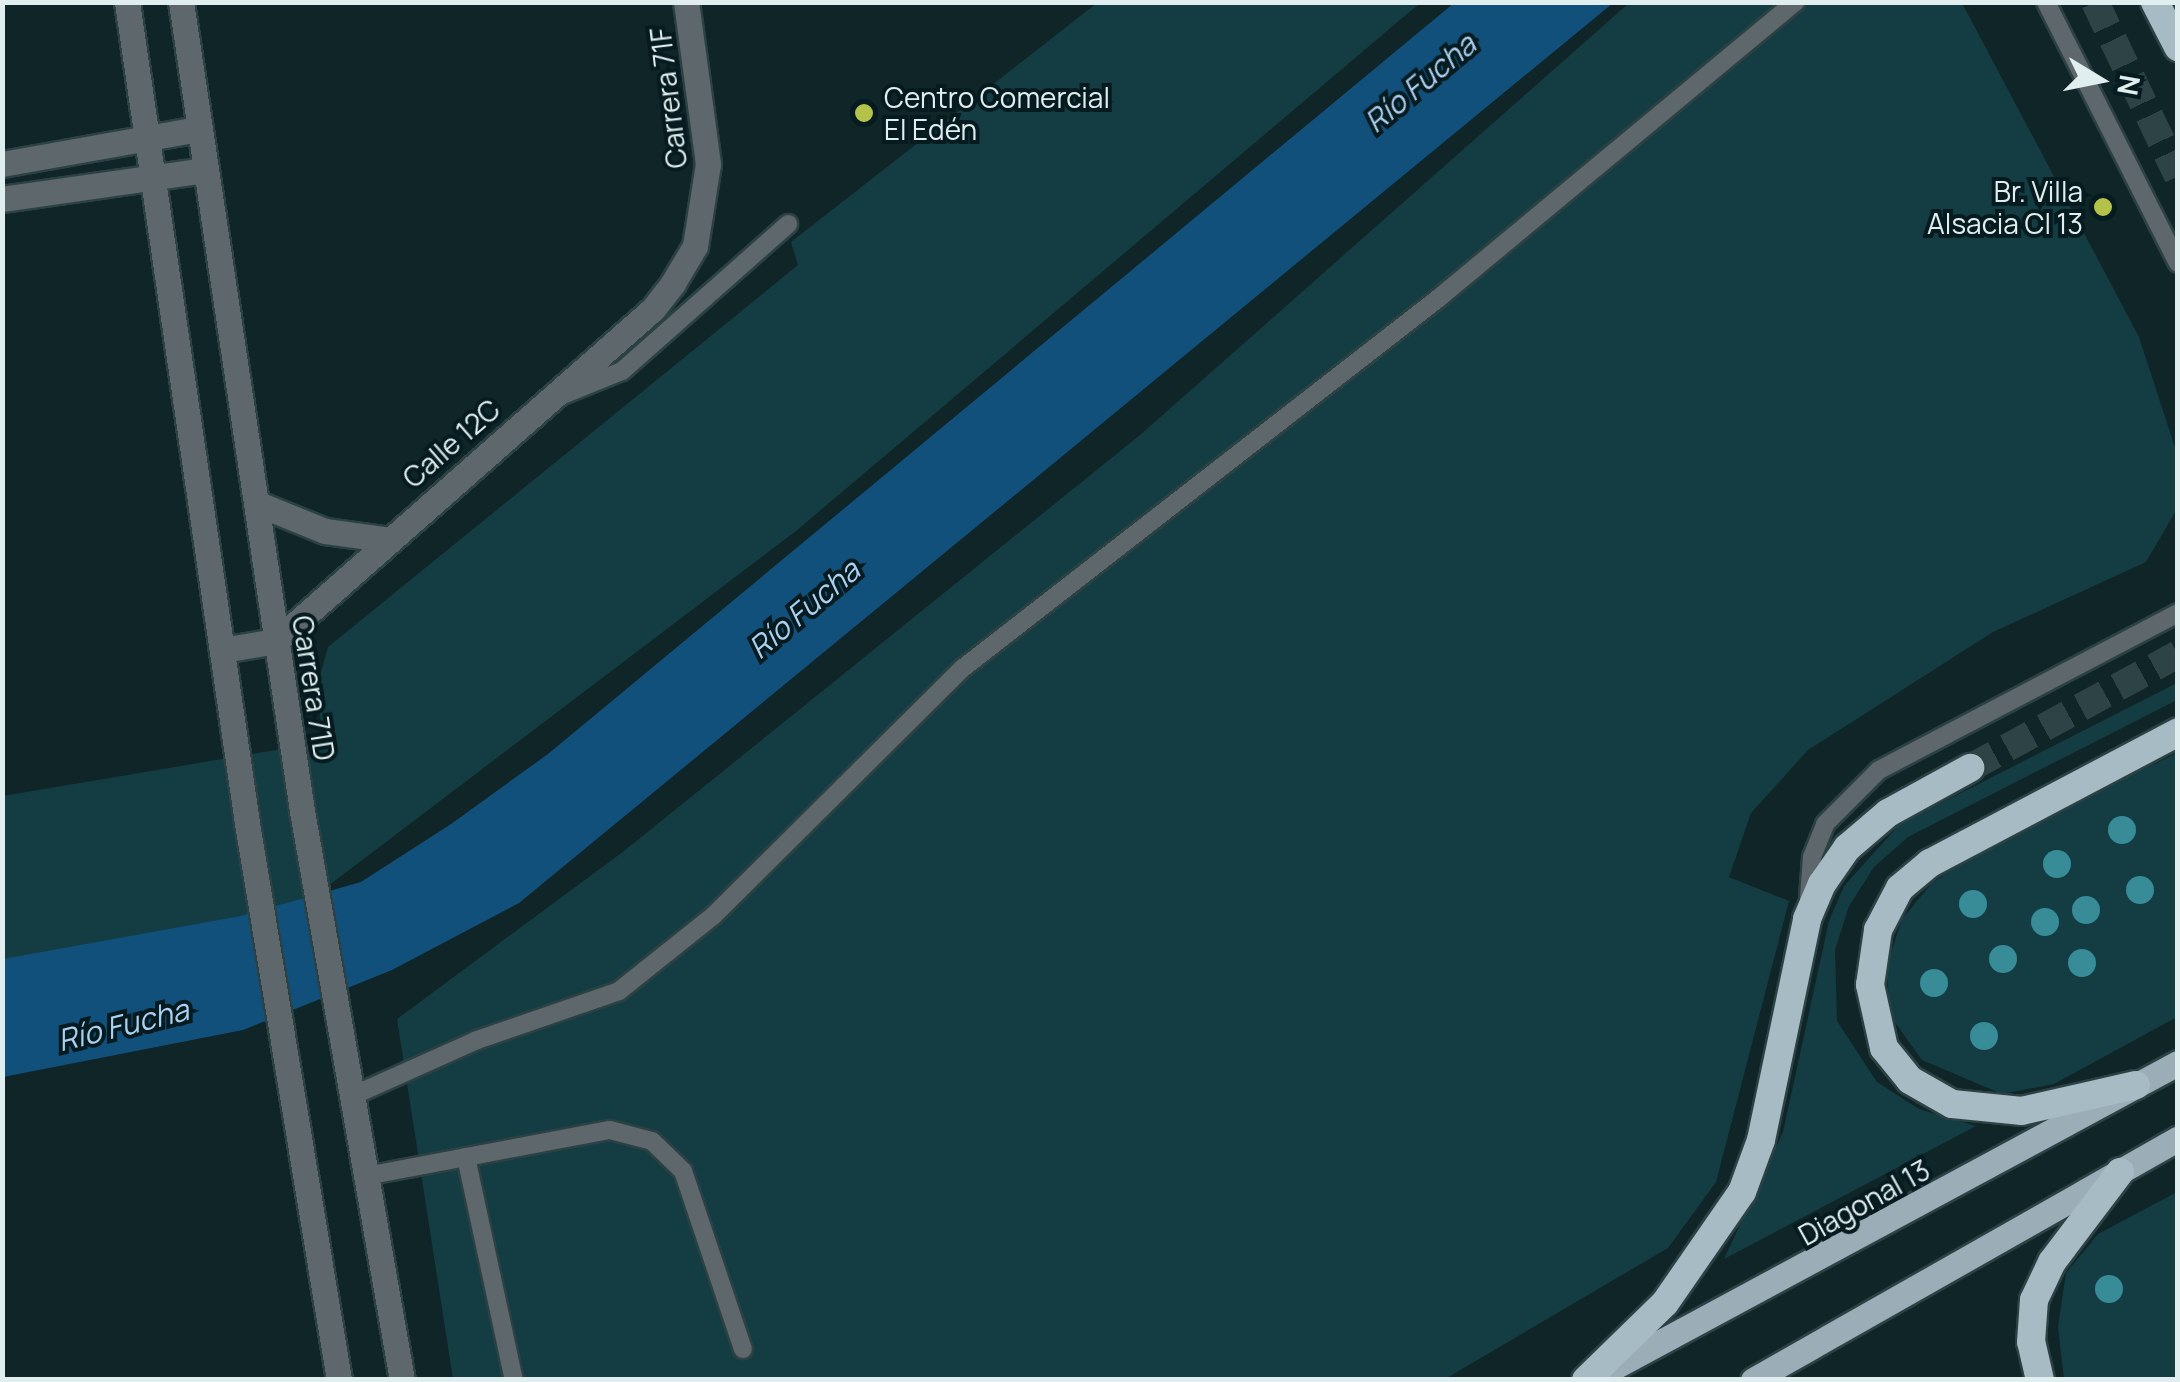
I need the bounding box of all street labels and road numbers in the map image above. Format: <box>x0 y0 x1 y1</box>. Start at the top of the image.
street label: Carrera 71F <box>643 26 693 170</box>
street label: Calle 12C <box>396 392 506 494</box>
street label: Carrera 71D <box>286 613 342 763</box>
street label: Diagonal 13 <box>1793 1152 1935 1252</box>

